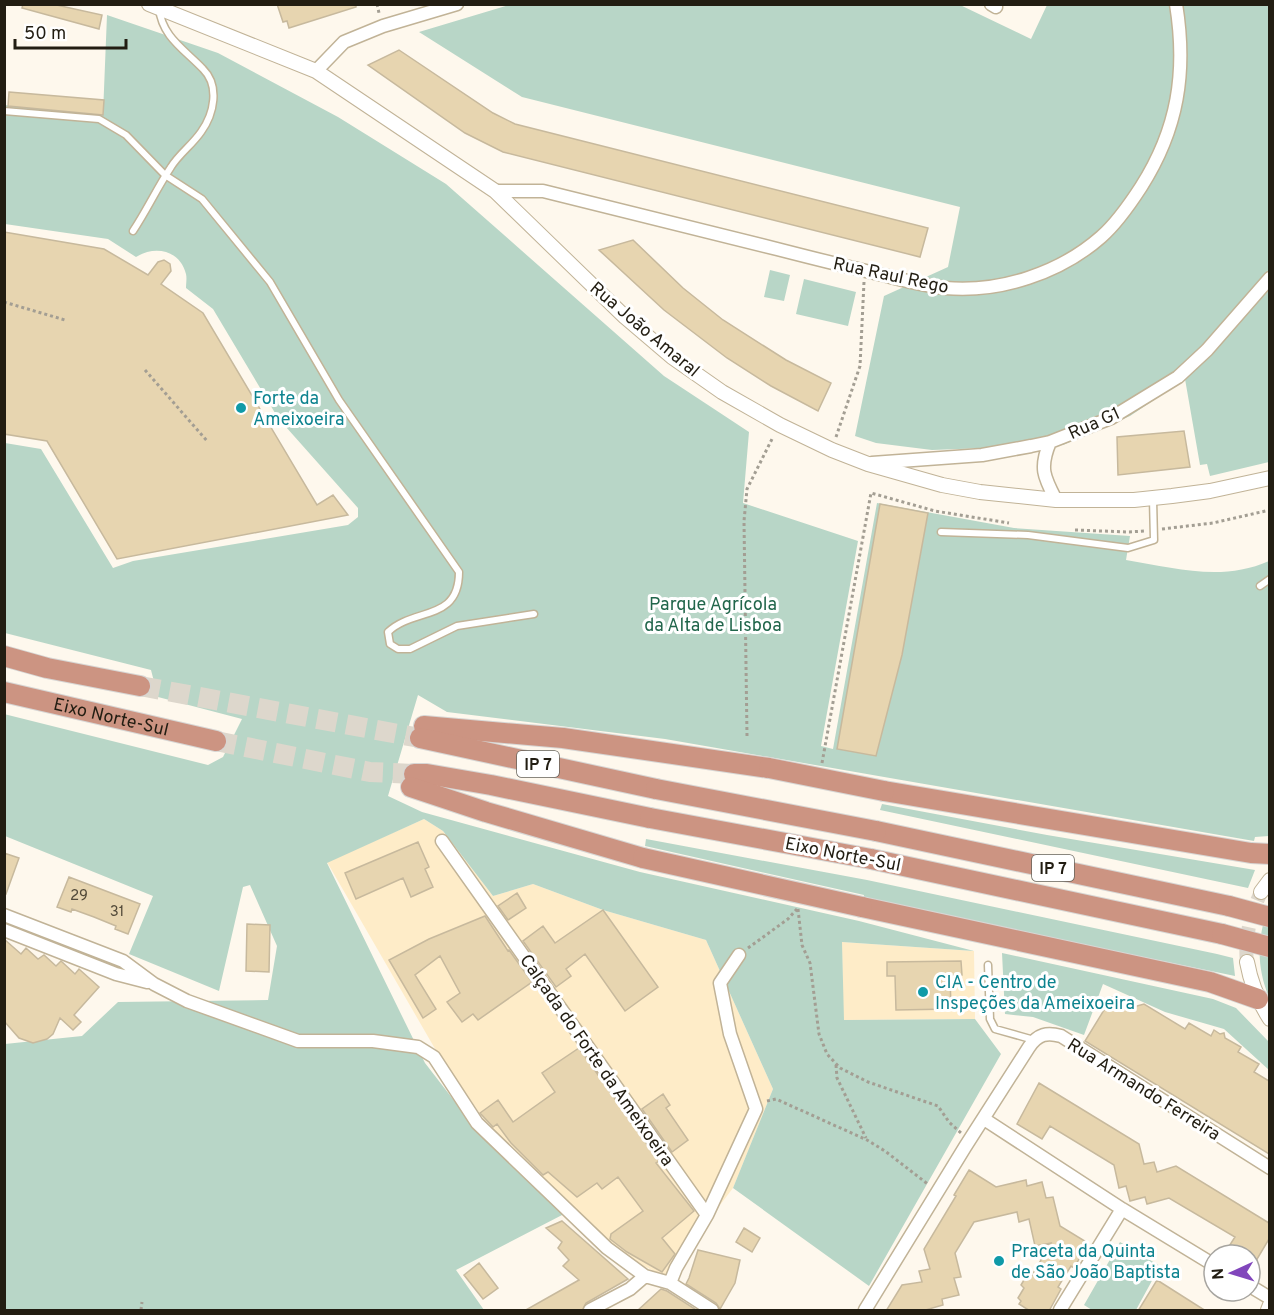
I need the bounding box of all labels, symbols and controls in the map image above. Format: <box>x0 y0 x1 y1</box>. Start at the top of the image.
scale bar <box>15 12 126 50</box>
text: 50 m <box>24 23 66 46</box>
street label: Rua Raul Rego <box>831 253 951 300</box>
street label: Rua João Amaral <box>584 277 704 383</box>
place label: Forte da Ameixoeira <box>253 388 344 432</box>
marker: Forte da Ameixoeira <box>234 401 248 415</box>
street label: Rua G1 <box>1065 403 1124 446</box>
park label: Parque Agrícola da Alta de Lisboa <box>644 594 782 638</box>
street label: Eixo Norte-Sul <box>51 694 171 743</box>
road number: IP 7 <box>517 751 559 777</box>
street label: Eixo Norte-Sul <box>783 833 903 878</box>
road number: IP 7 <box>1032 855 1074 881</box>
house number: 29 <box>70 887 88 906</box>
house number: 31 <box>110 903 124 922</box>
street label: Calçada do Forte da Ameixoeira <box>514 950 678 1171</box>
place label: CIA - Centro de Inspeções da Ameixoeira <box>935 972 1135 1016</box>
marker: CIA - Centro de Inspeções da Ameixoeira <box>916 985 930 999</box>
street label: Rua Armando Ferreira <box>1062 1034 1224 1147</box>
place label: Praceta da Quinta de São João Baptista <box>1011 1241 1180 1285</box>
north arrow <box>1202 1243 1262 1303</box>
marker: Praceta da Quinta de São João Baptista <box>992 1254 1006 1268</box>
text: N <box>1209 1267 1229 1280</box>

